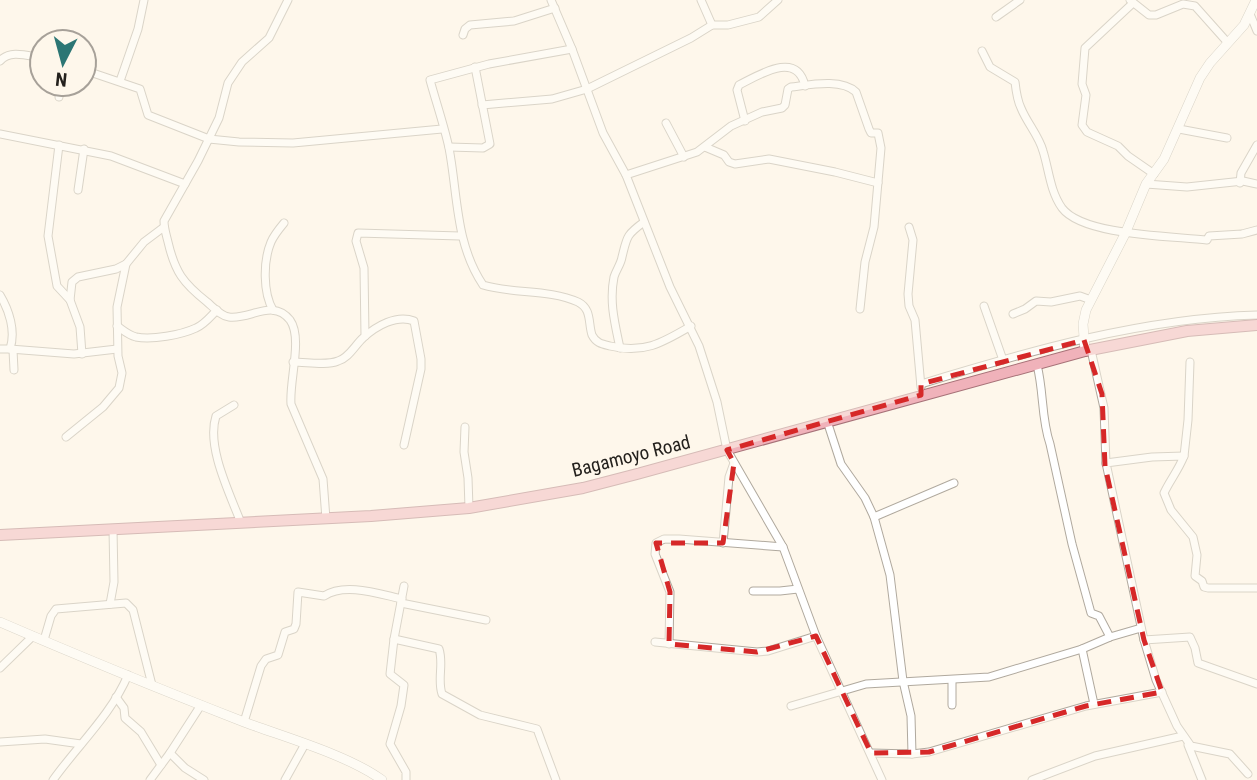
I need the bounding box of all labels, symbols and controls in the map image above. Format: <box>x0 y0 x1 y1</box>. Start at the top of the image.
north arrow <box>28 28 98 98</box>
text: N <box>54 67 68 91</box>
street label: Bagamoyo Road <box>569 430 693 482</box>

